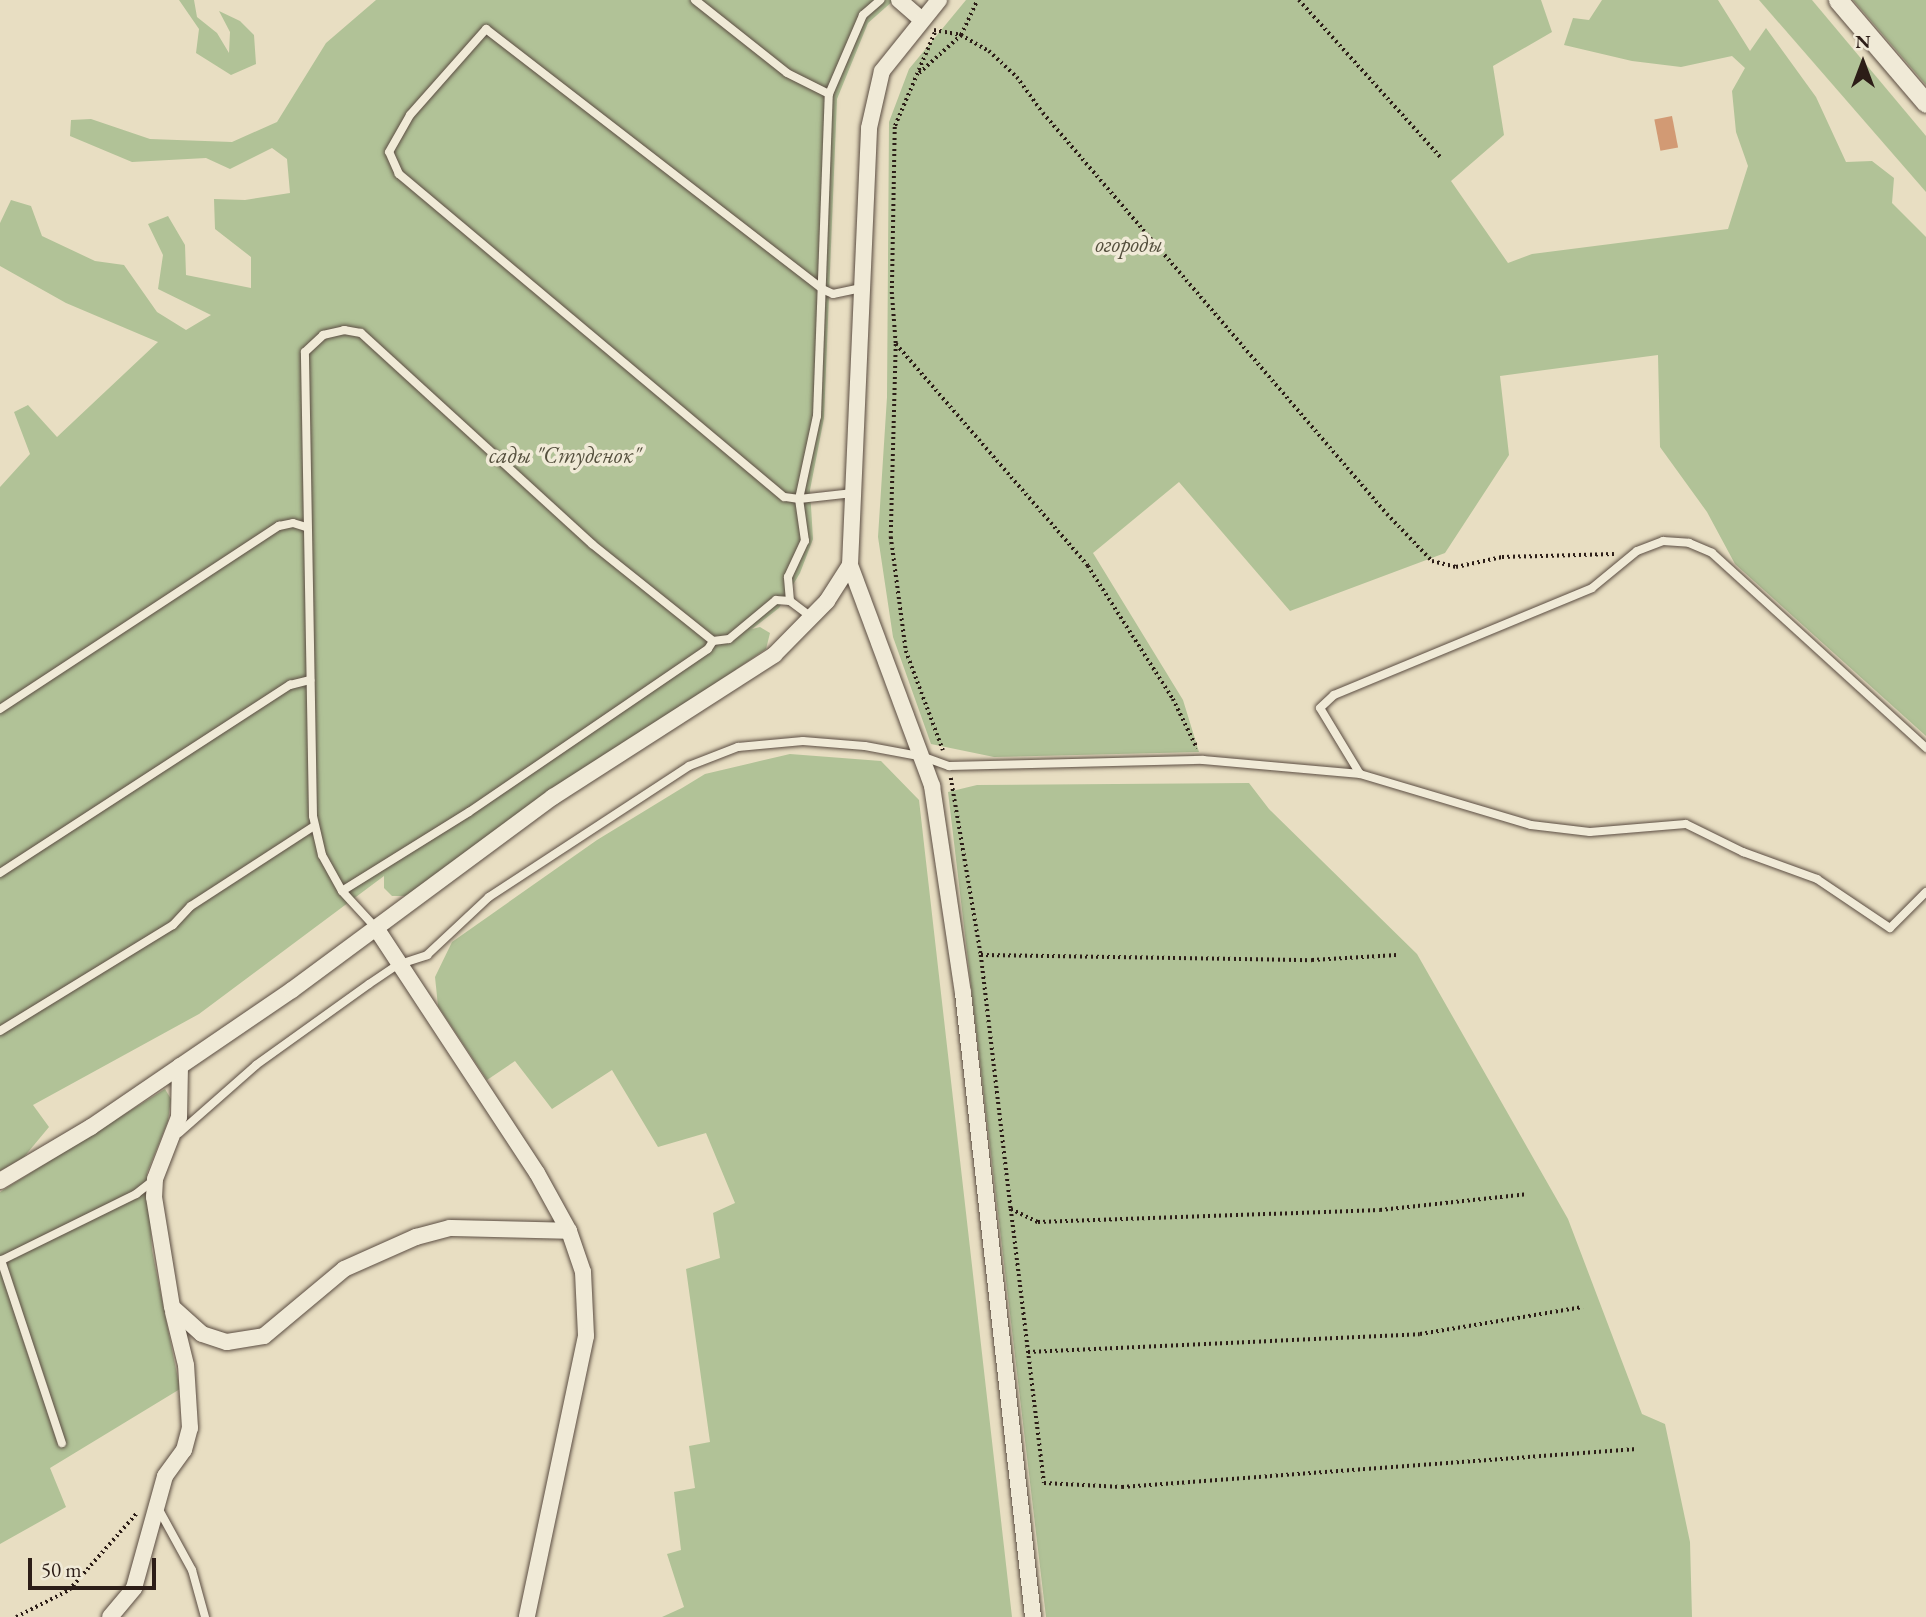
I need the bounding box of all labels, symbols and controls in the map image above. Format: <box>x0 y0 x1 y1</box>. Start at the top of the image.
north arrow <box>1828 28 1898 98</box>
text: N <box>1855 29 1871 54</box>
park label: огороды <box>1095 230 1163 258</box>
park label: сады "Студенок" <box>489 441 641 469</box>
scale bar <box>32 1544 159 1588</box>
text: 50 m <box>41 1556 82 1583</box>

